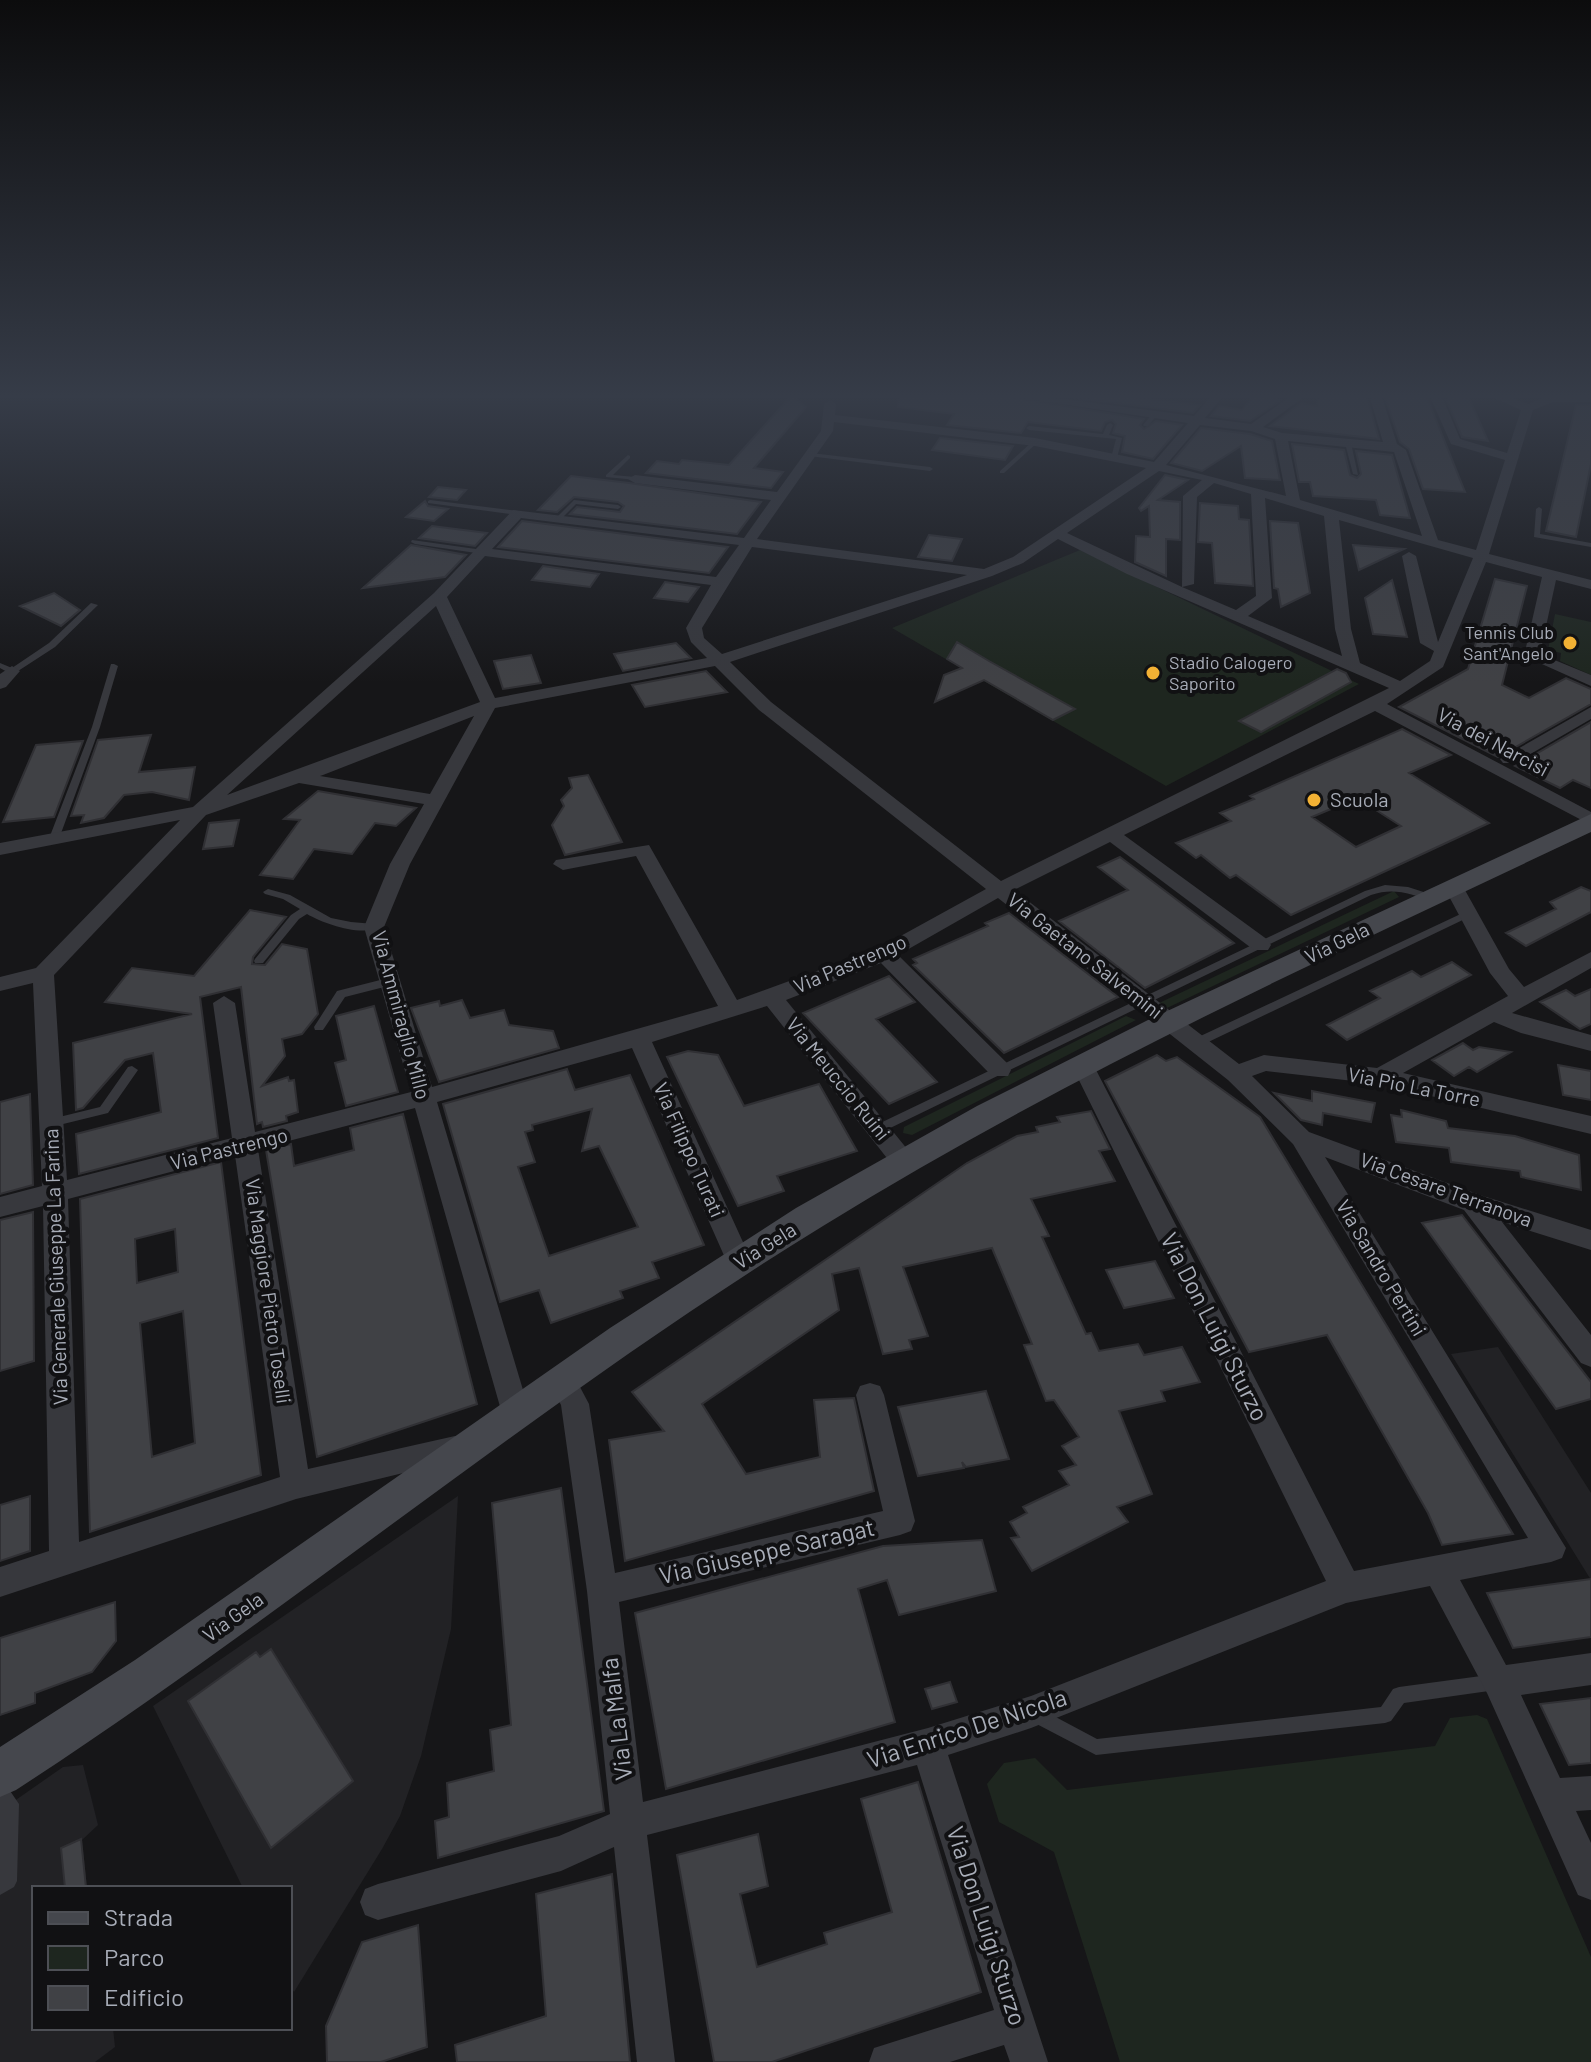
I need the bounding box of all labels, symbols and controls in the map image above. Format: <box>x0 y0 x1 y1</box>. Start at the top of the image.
place label: Tennis Club Sant'Angelo <box>1463 621 1554 664</box>
marker: Tennis Club Sant'Angelo <box>1561 634 1579 652</box>
place label: Stadio Calogero Saporito <box>1169 651 1293 694</box>
marker: Stadio Calogero Saporito <box>1144 664 1162 682</box>
street label: Via dei Narcisi <box>1434 702 1553 781</box>
place label: Scuola <box>1330 787 1389 811</box>
marker: Scuola <box>1305 791 1323 809</box>
street label: Via Gaetano Salvemini <box>1003 887 1168 1023</box>
street label: Via Gela <box>1300 916 1373 968</box>
street label: Via Ammiraglio Millo <box>368 928 436 1102</box>
street label: Via Pastrengo <box>790 929 910 998</box>
street label: Via Meuccio Ruini <box>782 1012 896 1145</box>
street label: Via Pio La Torre <box>1346 1061 1483 1111</box>
street label: Via Filippo Turati <box>649 1078 730 1221</box>
street label: Via Pastrengo <box>168 1122 290 1174</box>
street label: Via Generale Giuseppe La Farina <box>38 1128 72 1406</box>
street label: Via Cesare Terranova <box>1357 1147 1536 1231</box>
street label: Via Maggiore Pietro Toselli <box>241 1177 297 1405</box>
street label: Via Sandro Pertini <box>1332 1195 1432 1340</box>
street label: Via Gela <box>729 1217 800 1274</box>
street label: Via Don Luigi Sturzo <box>1155 1227 1275 1425</box>
street label: Via Giuseppe Saragat <box>656 1512 877 1589</box>
street label: Via Gela <box>198 1586 267 1646</box>
street label: Via La Malfa <box>594 1656 637 1782</box>
street label: Via Enrico De Nicola <box>863 1682 1070 1773</box>
street label: Via Don Luigi Sturzo <box>942 1822 1033 2029</box>
legend <box>32 1886 292 2030</box>
text: Strada <box>104 1902 173 1931</box>
text: Parco <box>104 1942 165 1971</box>
text: Edificio <box>104 1982 184 2011</box>

